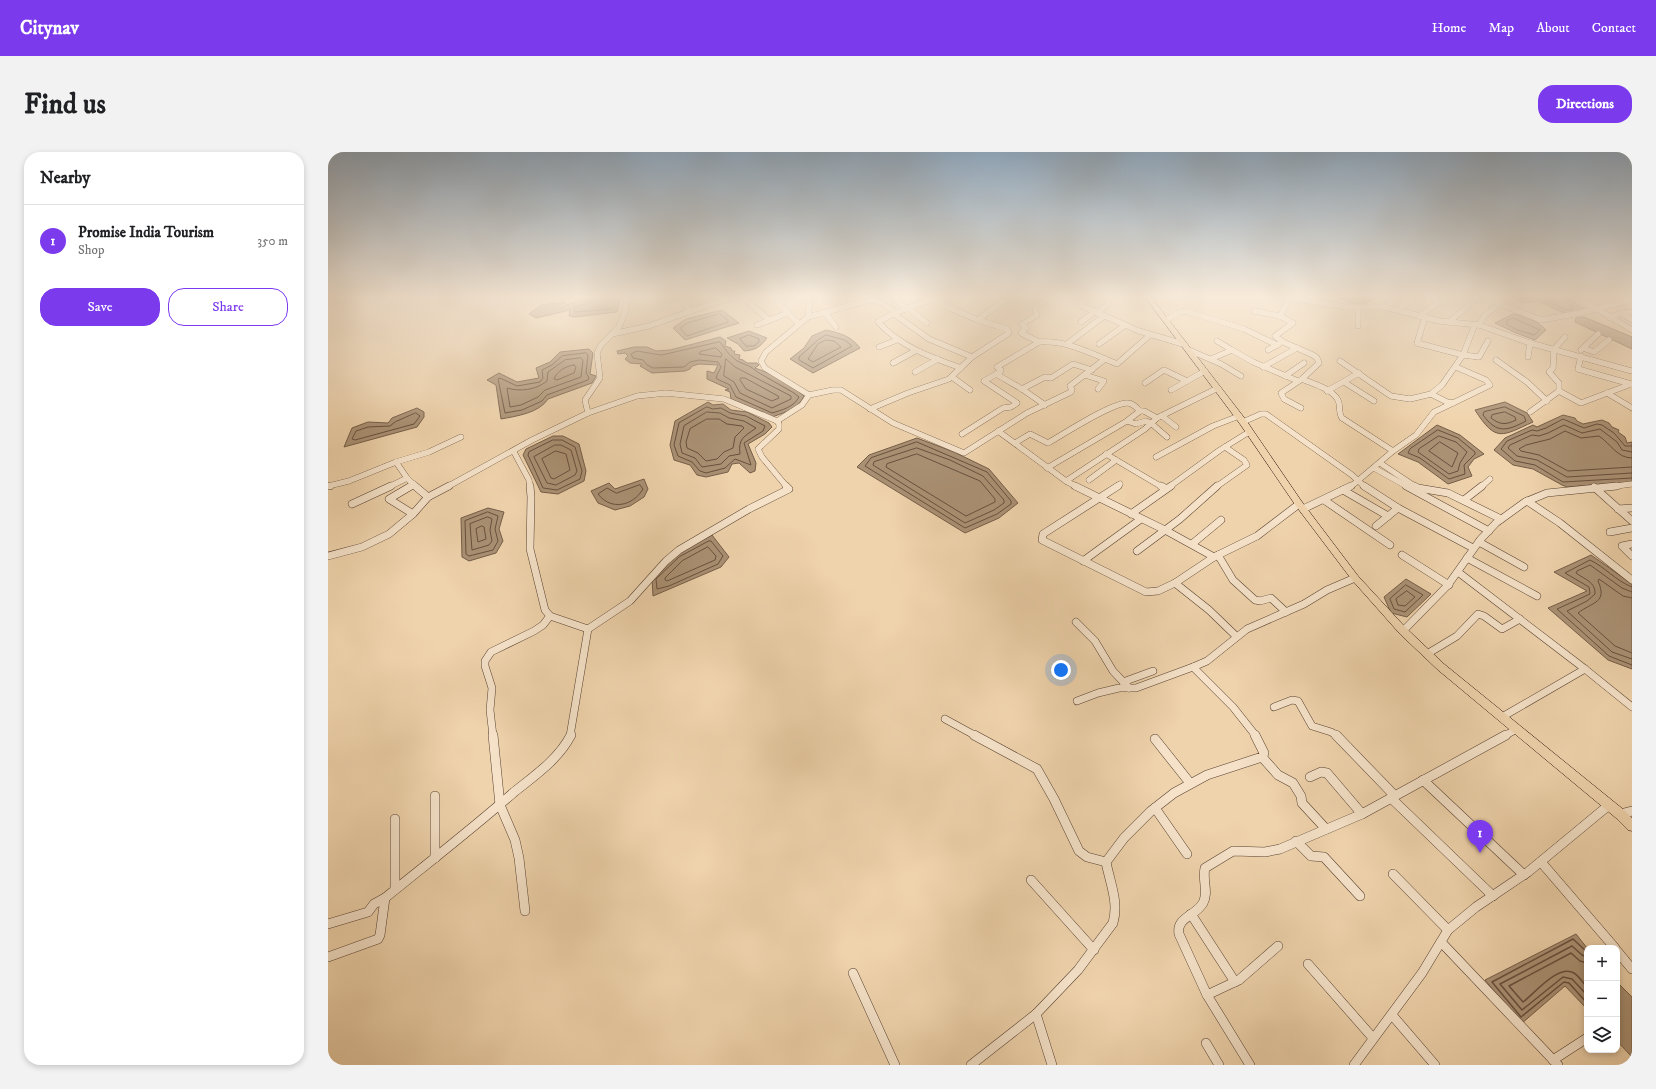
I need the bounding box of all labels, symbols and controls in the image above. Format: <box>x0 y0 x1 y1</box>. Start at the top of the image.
text: Citynav <box>20 17 79 40</box>
text: Home <box>1432 19 1466 37</box>
text: Map <box>1488 19 1514 37</box>
text: About <box>1536 19 1570 37</box>
text: Contact <box>1592 19 1636 37</box>
button: Directions <box>1538 85 1632 123</box>
text: Find us <box>24 87 106 122</box>
text: Nearby <box>40 167 90 189</box>
text: Promise India Tourism <box>78 223 214 242</box>
text: 1 <box>51 233 55 249</box>
text: 350 m <box>257 233 288 249</box>
text: Shop <box>78 242 104 258</box>
button: Save <box>40 288 160 326</box>
button: Share <box>168 288 288 326</box>
your location <box>1051 660 1071 680</box>
pin: 1 <box>1467 820 1493 853</box>
map controls <box>1584 945 1620 1053</box>
button: + <box>1584 945 1620 981</box>
button: − <box>1584 981 1620 1017</box>
button: layers <box>1584 1017 1620 1053</box>

